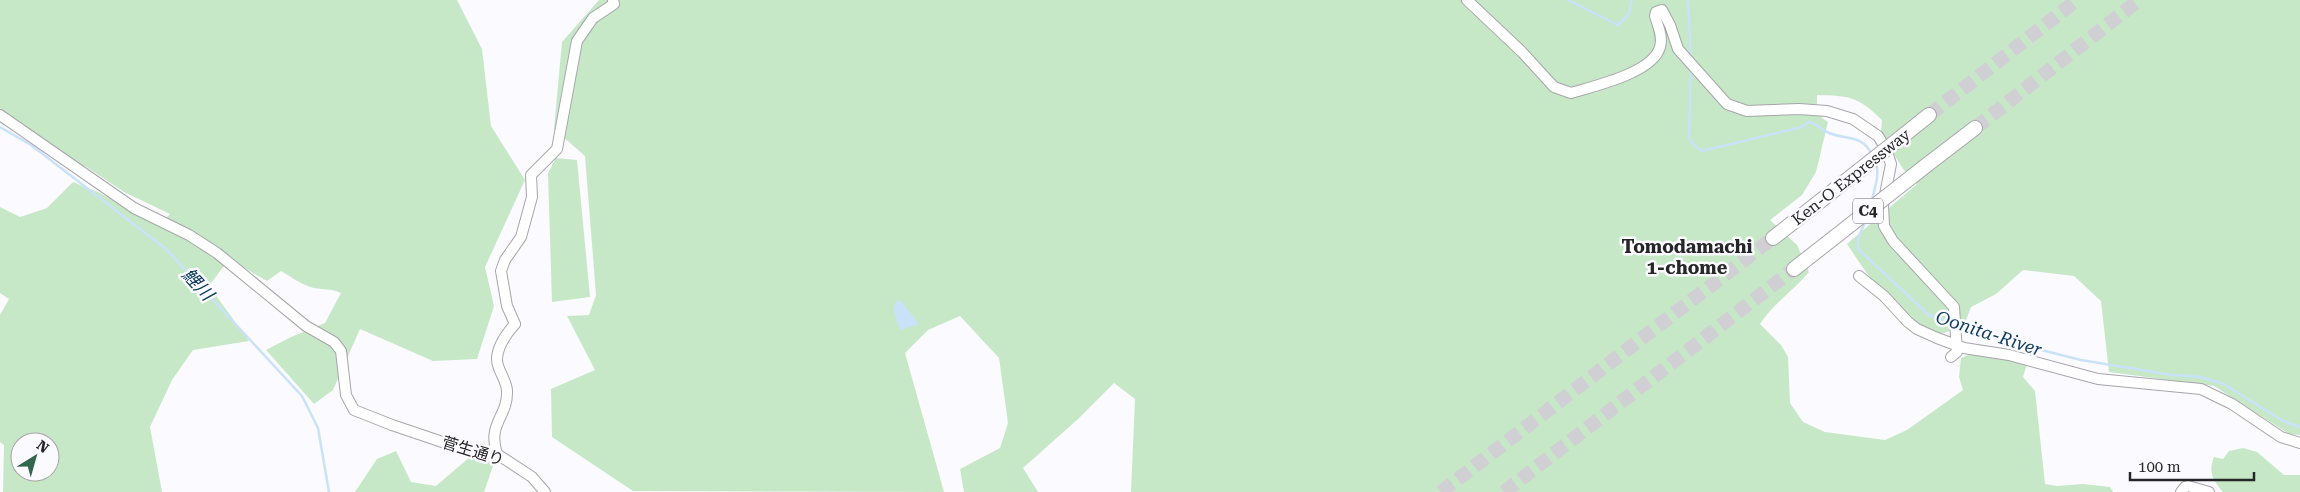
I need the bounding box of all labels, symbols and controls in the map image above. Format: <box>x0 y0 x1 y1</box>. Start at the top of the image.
street label: Ken-O Expressway <box>1788 125 1914 229</box>
road number: C4 <box>1853 198 1883 224</box>
district label: Tomodamachi 1-chome <box>1621 236 1753 278</box>
water label: 鯉川 <box>178 264 219 306</box>
water label: Oonita-River <box>1933 306 2045 360</box>
north arrow <box>10 432 60 482</box>
street label: 菅生通り <box>440 433 506 469</box>
text: N <box>34 437 52 456</box>
scale bar <box>2130 450 2254 482</box>
text: 100 m <box>2138 458 2181 476</box>

